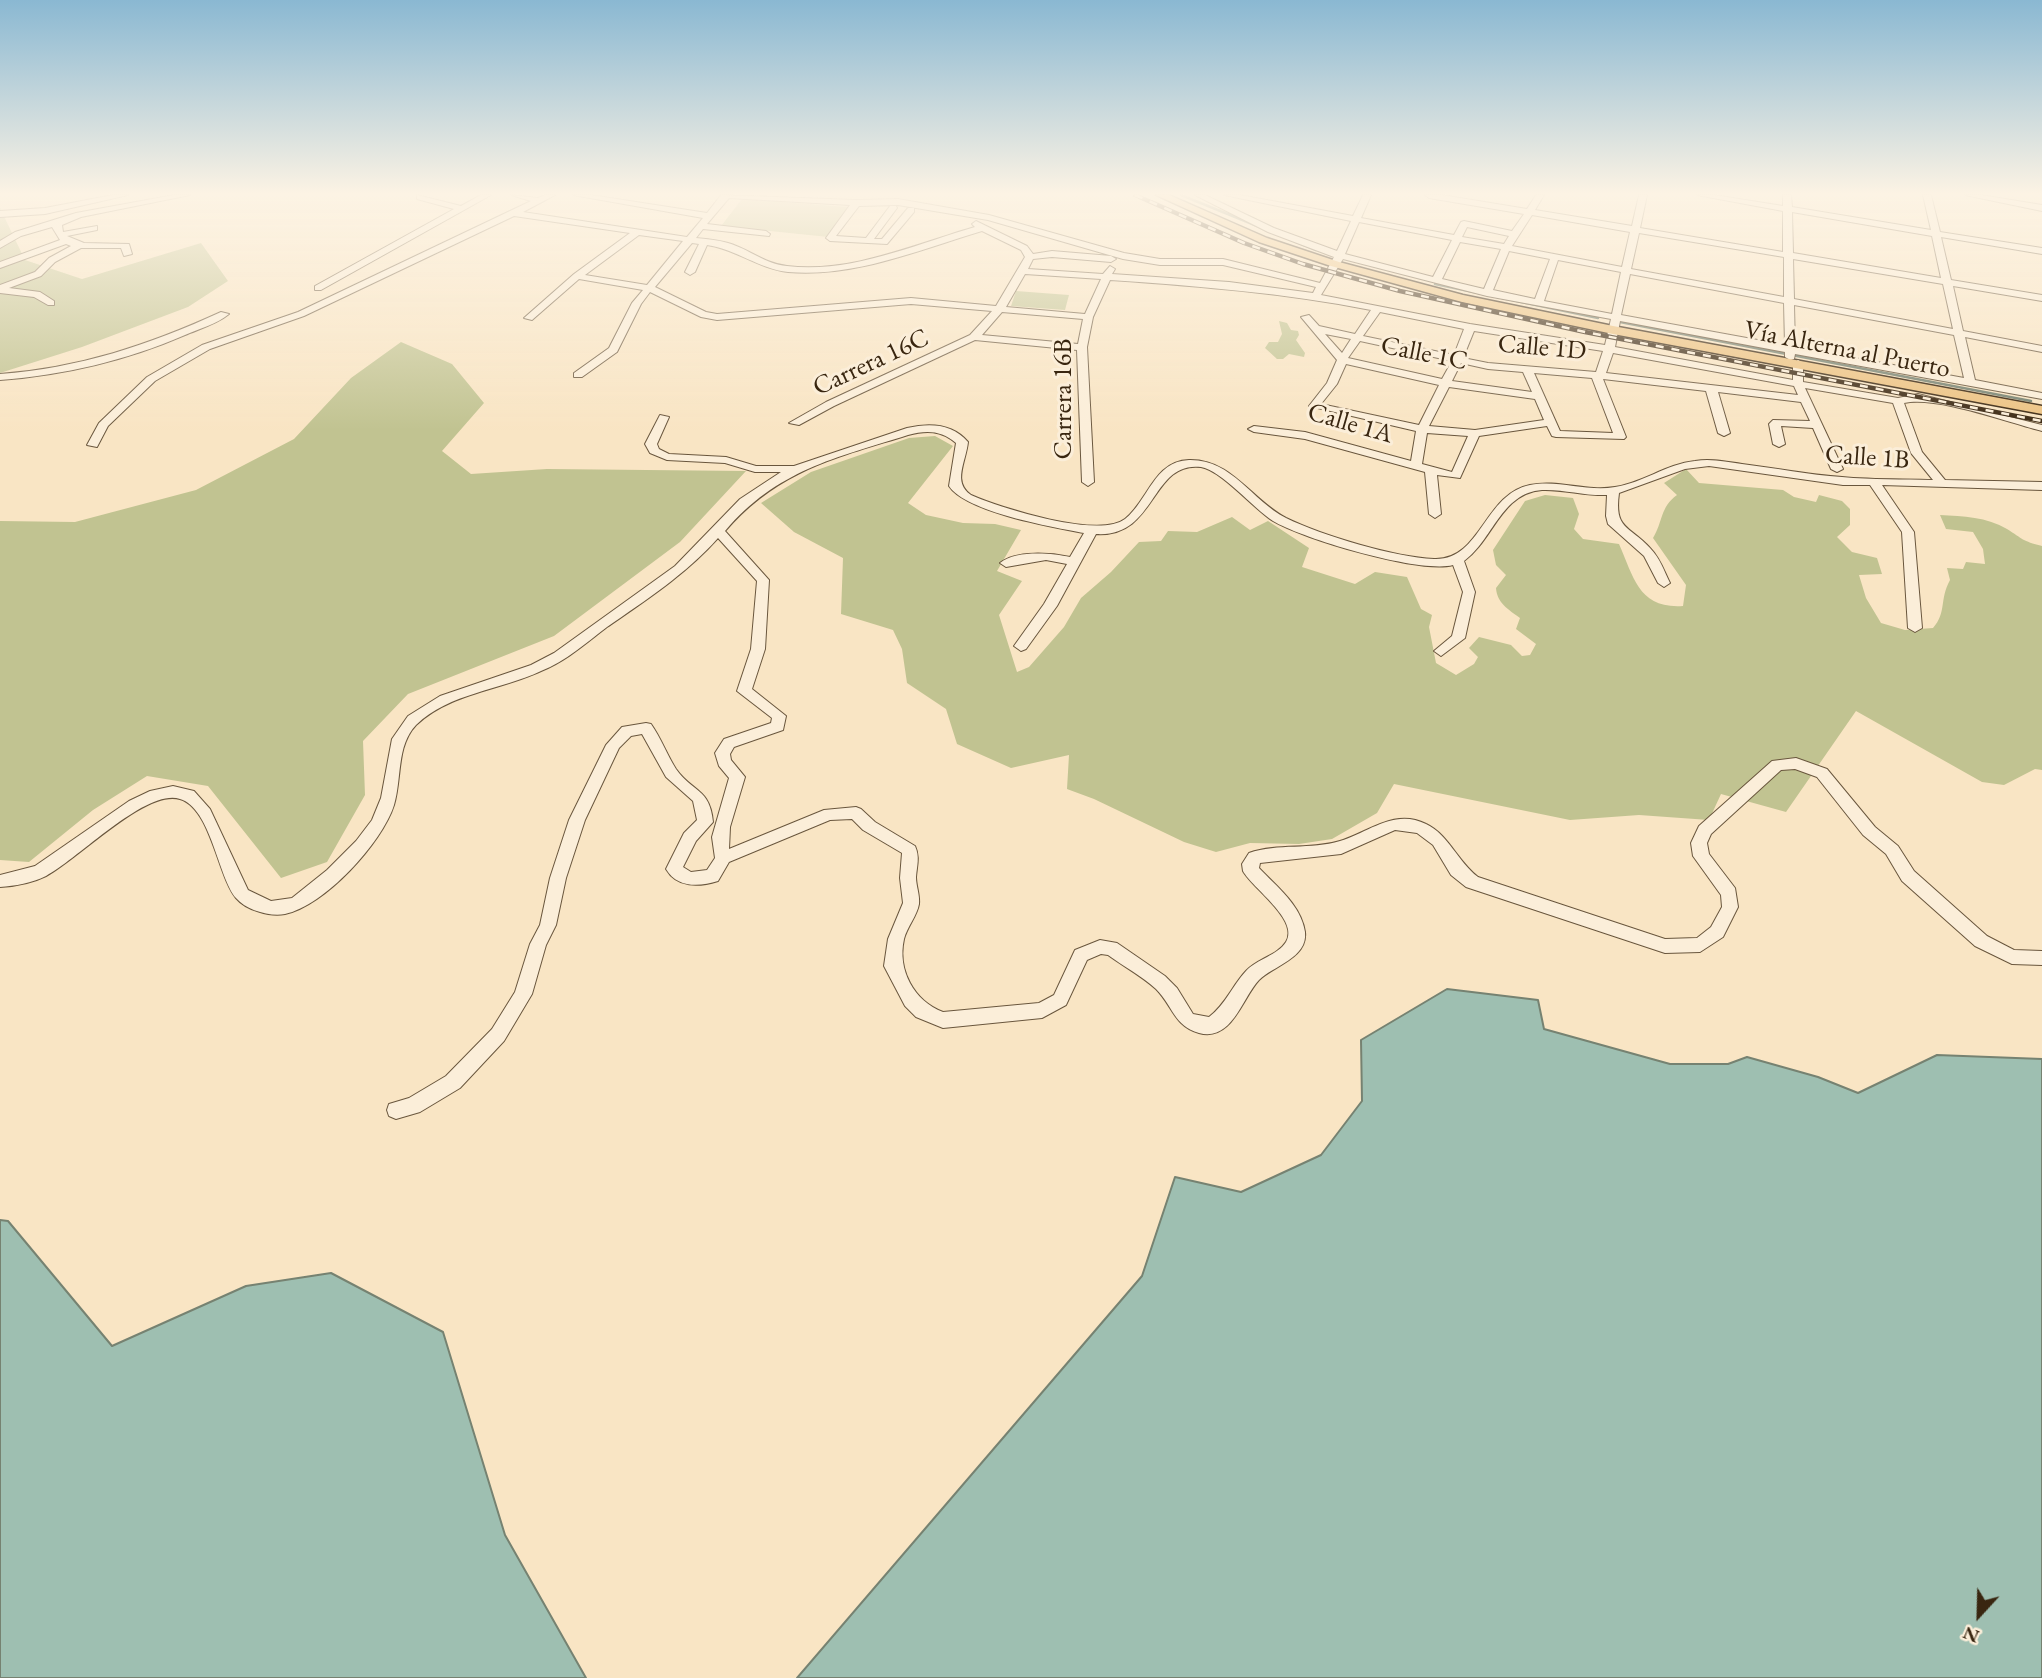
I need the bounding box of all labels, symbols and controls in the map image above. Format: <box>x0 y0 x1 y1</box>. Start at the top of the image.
street label: Vía Alterna al Puerto <box>1741 315 1953 385</box>
street label: Carrera 16C <box>808 323 934 403</box>
street label: Calle 1D <box>1496 329 1588 367</box>
street label: Calle 1C <box>1378 330 1470 378</box>
street label: Carrera 16B <box>1048 339 1080 459</box>
street label: Calle 1A <box>1304 397 1396 451</box>
street label: Calle 1B <box>1824 439 1910 477</box>
north arrow <box>1944 1580 2014 1650</box>
text: N <box>1959 1620 1983 1649</box>

